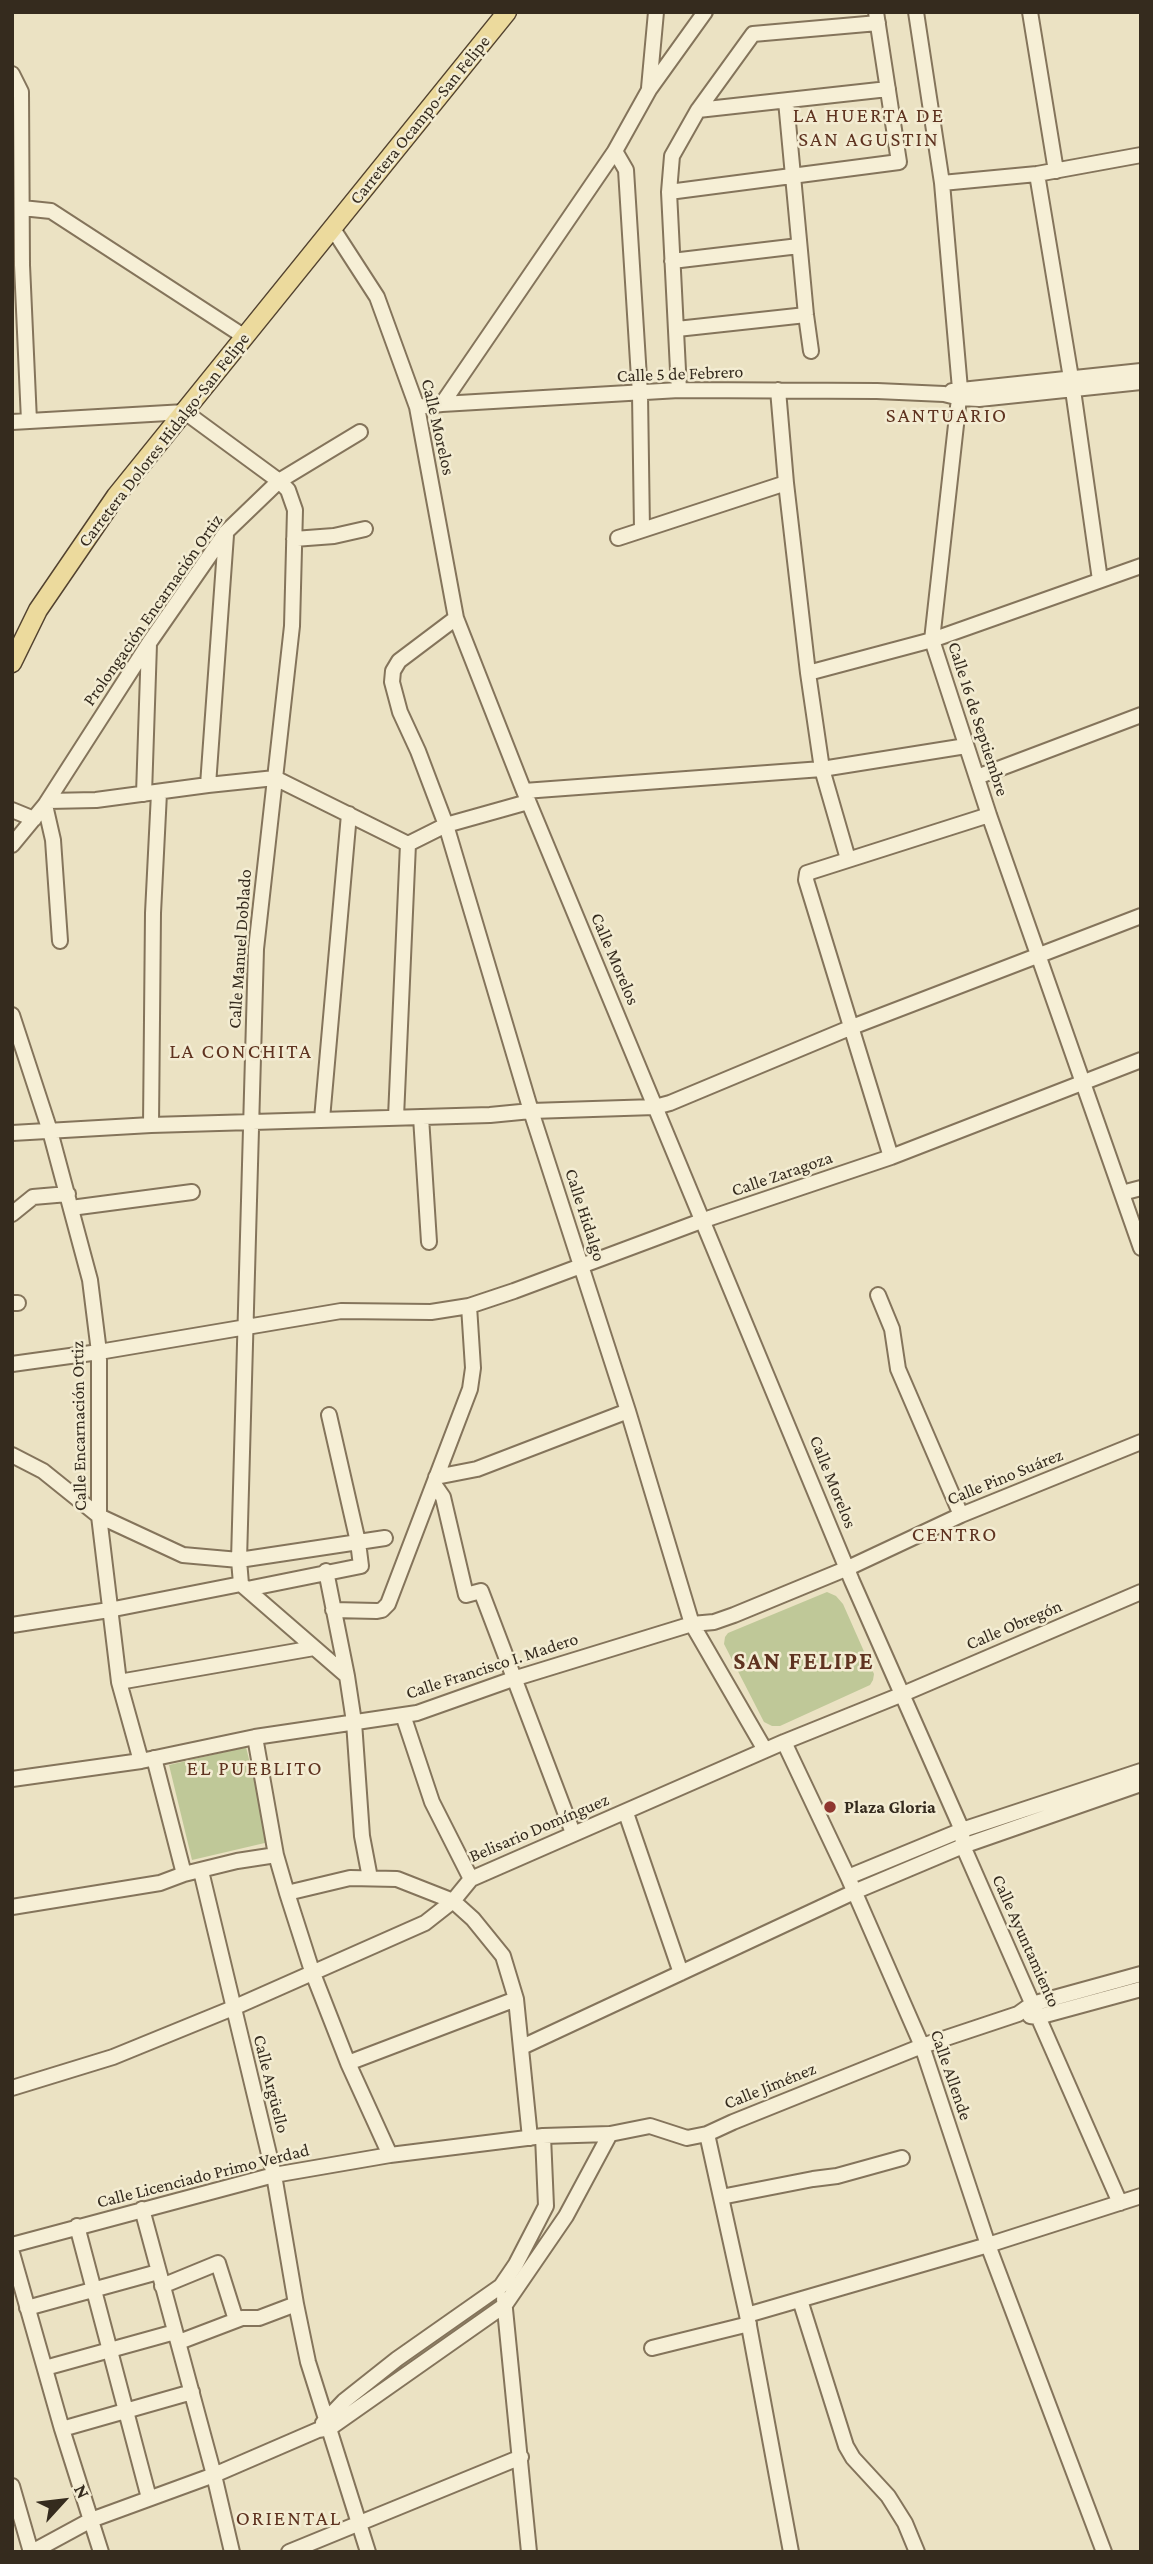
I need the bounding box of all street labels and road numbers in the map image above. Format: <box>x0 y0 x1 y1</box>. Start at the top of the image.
street label: Carretera Ocampo-San Felipe <box>345 31 495 209</box>
street label: Carretera Dolores Hidalgo-San Felipe <box>74 329 254 551</box>
street label: Calle 5 de Febrero <box>616 361 744 387</box>
street label: Calle Morelos <box>416 377 460 477</box>
street label: Prolongación Encarnación Ortiz <box>78 510 228 710</box>
street label: Calle 16 de Septiembre <box>943 639 1013 799</box>
street label: Calle Manuel Doblado <box>224 869 256 1029</box>
street label: Calle Morelos <box>586 910 644 1008</box>
street label: Calle Zaragoza <box>729 1147 835 1201</box>
street label: Calle Hidalgo <box>560 1166 610 1264</box>
street label: Calle Encarnación Ortiz <box>67 1341 91 1511</box>
street label: Calle Morelos <box>805 1432 861 1532</box>
street label: Calle Pino Suárez <box>944 1444 1066 1510</box>
street label: Calle Obregón <box>963 1595 1065 1655</box>
street label: Calle Francisco I. Madero <box>403 1628 581 1704</box>
street label: Belisario Domínguez <box>466 1789 612 1867</box>
street label: Calle Ayuntamiento <box>987 1871 1065 2011</box>
street label: Calle Allende <box>925 2027 977 2123</box>
street label: Calle Argüello <box>248 2033 294 2135</box>
street label: Calle Jiménez <box>721 2058 819 2114</box>
street label: Calle Licenciado Primo Verdad <box>95 2139 311 2213</box>

